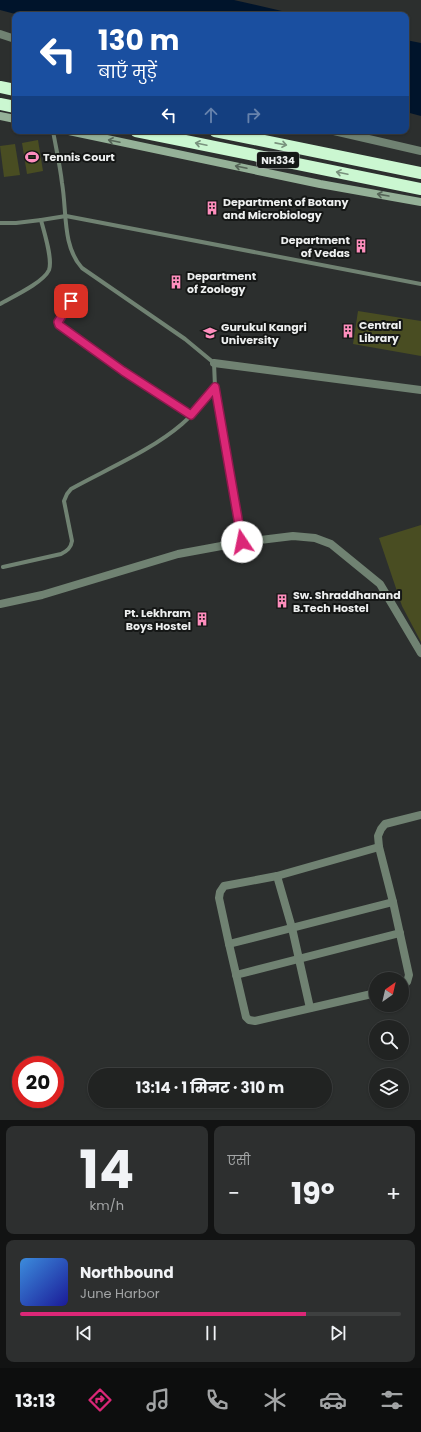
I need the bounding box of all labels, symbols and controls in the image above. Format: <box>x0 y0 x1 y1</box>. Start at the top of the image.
text: 130 m <box>98 21 179 60</box>
icon: left <box>32 28 84 80</box>
text: बाएँ मुड़ें <box>98 59 157 84</box>
icon: left <box>158 104 180 126</box>
icon: ahead <box>200 104 222 126</box>
icon: right <box>242 104 264 126</box>
one-way arrow <box>108 136 121 144</box>
one-way arrow <box>194 140 207 148</box>
one-way arrow <box>274 141 287 149</box>
sports icon: Tennis Court <box>24 149 40 165</box>
place label: Tennis Court <box>43 149 115 165</box>
road number: NH334 <box>257 152 299 168</box>
one-way arrow <box>235 163 248 171</box>
one-way arrow <box>336 169 349 177</box>
one-way arrow <box>377 191 390 199</box>
place label: Department of Botany and Microbiology <box>223 194 348 223</box>
building icon: Department of Botany and Microbiology <box>204 200 220 216</box>
place label: Department of Vedas <box>281 232 351 261</box>
building icon: Department of Vedas <box>353 238 369 254</box>
place label: Department of Zoology <box>187 268 257 297</box>
building icon: Department of Zoology <box>168 274 184 290</box>
pin <box>54 284 88 318</box>
icon: arrive <box>60 290 82 312</box>
place label: Central Library <box>359 317 401 346</box>
place label: Gurukul Kangri University <box>221 319 307 348</box>
building icon: Central Library <box>340 323 356 339</box>
school or university icon: Gurukul Kangri University <box>202 325 218 341</box>
position arrow <box>221 521 263 563</box>
place label: Sw. Shraddhanand B.Tech Hostel <box>293 587 401 616</box>
building icon: Sw. Shraddhanand B.Tech Hostel <box>274 593 290 609</box>
place label: Pt. Lekhram Boys Hostel <box>124 605 191 634</box>
building icon: Pt. Lekhram Boys Hostel <box>194 611 210 627</box>
north arrow <box>369 972 409 1012</box>
map controls <box>369 972 409 1108</box>
button: search <box>369 1020 409 1060</box>
speed limit sign: 20 <box>12 1056 64 1108</box>
button: layers <box>369 1068 409 1108</box>
text: 13:14 · 1 मिनट · 310 m <box>136 1077 284 1098</box>
text: 14 <box>79 1133 134 1206</box>
text: एसी <box>228 1151 250 1170</box>
text: 19° <box>291 1172 335 1215</box>
text: − <box>228 1178 240 1209</box>
text: + <box>386 1178 401 1209</box>
text: km/h <box>89 1196 124 1215</box>
text: Northbound <box>80 1262 174 1283</box>
text: June Harbor <box>80 1284 160 1303</box>
icon: previous <box>73 1322 95 1344</box>
icon: pause <box>200 1322 222 1344</box>
icon: next <box>327 1322 349 1344</box>
icon: directions <box>86 1386 114 1414</box>
icon: music <box>144 1386 172 1414</box>
icon: phone <box>203 1386 231 1414</box>
icon: climate <box>261 1386 289 1414</box>
icon: car <box>319 1386 347 1414</box>
icon: filters <box>378 1386 406 1414</box>
text: 13:13 <box>15 1388 56 1413</box>

